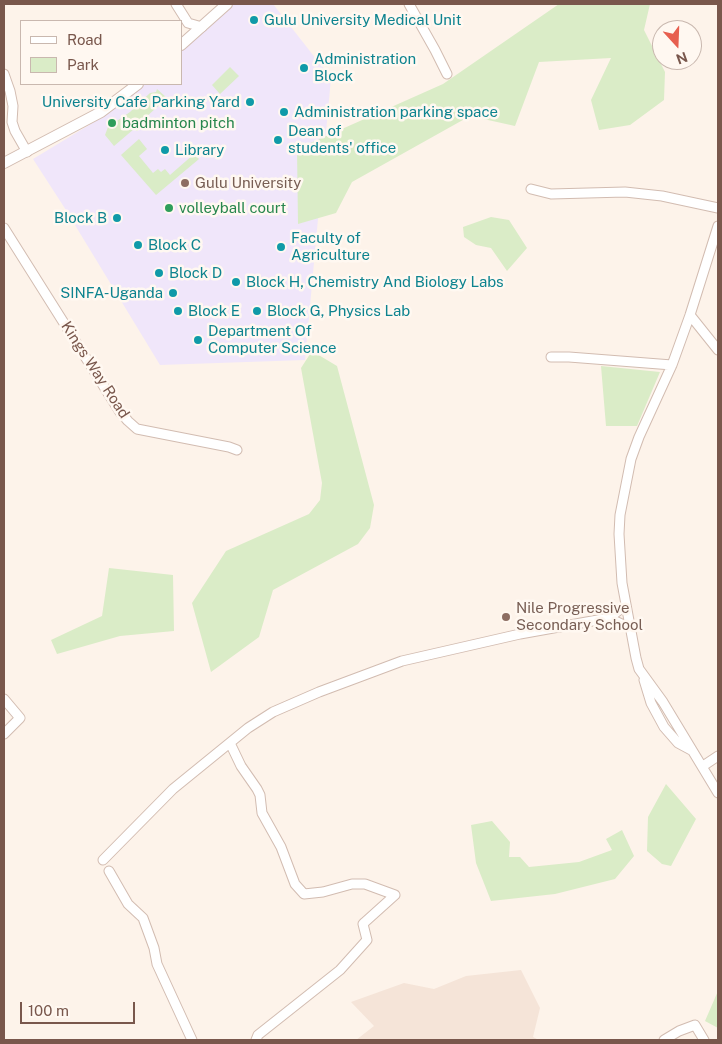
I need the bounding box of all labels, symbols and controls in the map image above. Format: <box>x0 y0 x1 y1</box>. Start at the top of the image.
place label: Gulu University Medical Unit <box>264 11 462 29</box>
marker: Gulu University Medical Unit <box>248 14 260 26</box>
legend <box>20 20 182 85</box>
north arrow <box>652 20 702 70</box>
text: Road <box>67 31 103 48</box>
text: N <box>674 49 690 68</box>
place label: Administration Block <box>314 50 416 85</box>
text: Park <box>67 56 99 73</box>
marker: Administration Block <box>298 62 310 74</box>
place label: University Cafe Parking Yard <box>42 93 240 111</box>
marker: University Cafe Parking Yard <box>244 96 256 108</box>
place label: Administration parking space <box>294 103 498 121</box>
marker: Administration parking space <box>278 106 290 118</box>
place label: badminton pitch <box>122 114 235 132</box>
marker: badminton pitch <box>106 117 118 129</box>
place label: Dean of students' office <box>288 122 396 157</box>
marker: Dean of students' office <box>272 134 284 146</box>
place label: Library <box>175 141 224 159</box>
marker: Library <box>159 144 171 156</box>
place label: Gulu University <box>195 174 301 192</box>
marker: Gulu University <box>179 177 191 189</box>
place label: volleyball court <box>179 199 286 217</box>
marker: volleyball court <box>163 202 175 214</box>
place label: Block B <box>54 209 107 227</box>
marker: Block B <box>111 212 123 224</box>
place label: Faculty of Agriculture <box>291 229 370 264</box>
place label: Block C <box>148 236 201 254</box>
marker: Block C <box>132 239 144 251</box>
marker: Faculty of Agriculture <box>275 241 287 253</box>
place label: Block D <box>169 264 222 282</box>
marker: Block D <box>153 267 165 279</box>
place label: Block H, Chemistry And Biology Labs <box>246 273 504 291</box>
marker: Block H, Chemistry And Biology Labs <box>230 276 242 288</box>
place label: SINFA-Uganda <box>60 284 163 302</box>
marker: SINFA-Uganda <box>167 287 179 299</box>
place label: Block E <box>188 302 240 320</box>
place label: Block G, Physics Lab <box>267 302 410 320</box>
marker: Block E <box>172 305 184 317</box>
marker: Block G, Physics Lab <box>251 305 263 317</box>
street label: Kings Way Road <box>57 318 133 422</box>
place label: Department Of Computer Science <box>208 322 337 357</box>
marker: Department Of Computer Science <box>192 334 204 346</box>
place label: Nile Progressive Secondary School <box>516 599 643 634</box>
marker: Nile Progressive Secondary School <box>500 611 512 623</box>
scale bar <box>22 992 138 1024</box>
text: 100 m <box>28 1002 69 1019</box>

